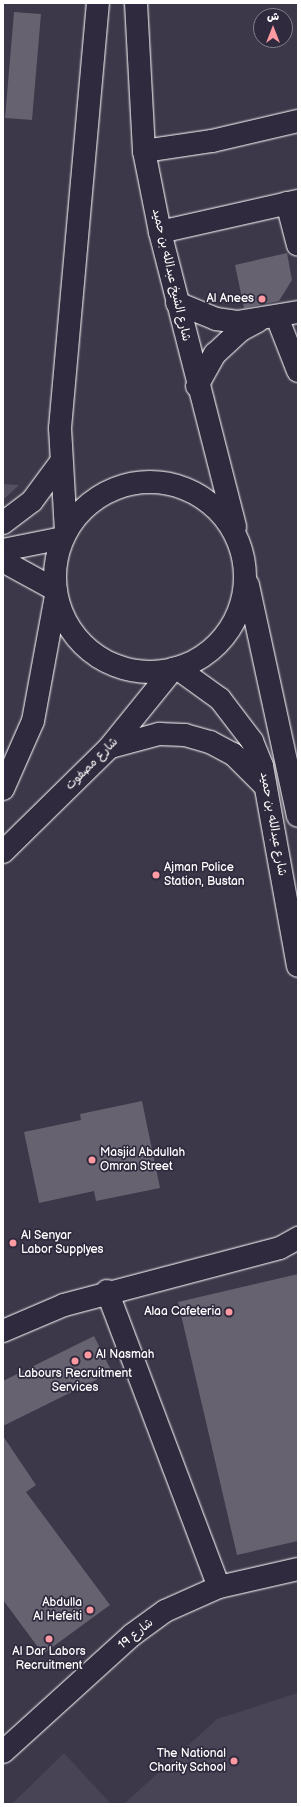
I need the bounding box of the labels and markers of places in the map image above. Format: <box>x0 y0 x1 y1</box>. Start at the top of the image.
place label: Al Anees <box>206 292 254 306</box>
marker: Al Anees <box>257 294 267 304</box>
place label: Ajman Police Station, Bustan <box>164 861 245 889</box>
marker: Ajman Police Station, Bustan <box>151 870 161 880</box>
place label: Masjid Abdullah Omran Street <box>100 1146 185 1174</box>
marker: Masjid Abdullah Omran Street <box>87 1155 97 1165</box>
place label: Al Senyar Labor Supplyes <box>21 1229 104 1257</box>
marker: Al Senyar Labor Supplyes <box>8 1238 18 1248</box>
place label: Alaa Cafeteria <box>144 1305 221 1319</box>
marker: Alaa Cafeteria <box>224 1307 234 1317</box>
place label: Al Nasmah <box>96 1348 154 1362</box>
marker: Al Nasmah <box>83 1350 93 1360</box>
marker: Labours Recruitment Services <box>70 1356 80 1366</box>
place label: Labours Recruitment Services <box>18 1367 132 1395</box>
place label: Abdulla Al Hefeiti <box>33 1596 82 1624</box>
marker: Abdulla Al Hefeiti <box>85 1605 95 1615</box>
marker: Al Dar Labors Recruitment <box>44 1634 54 1644</box>
place label: Al Dar Labors Recruitment <box>12 1645 86 1673</box>
place label: The National Charity School <box>148 1747 226 1775</box>
marker: The National Charity School <box>229 1756 239 1766</box>

